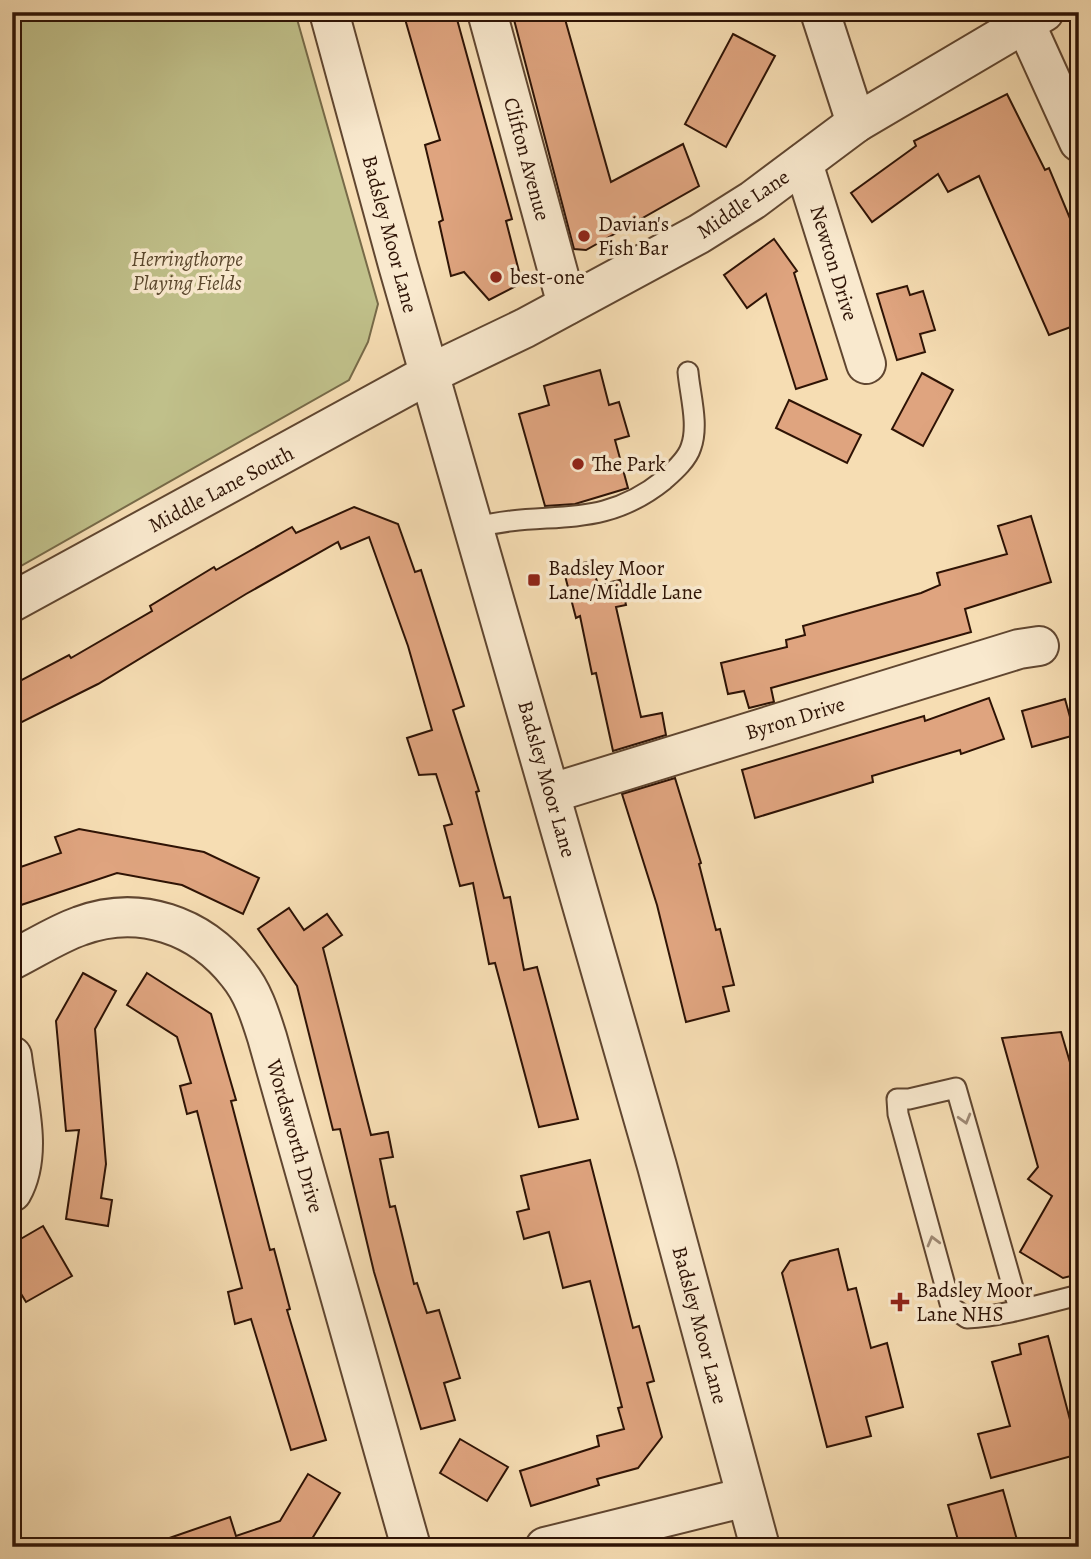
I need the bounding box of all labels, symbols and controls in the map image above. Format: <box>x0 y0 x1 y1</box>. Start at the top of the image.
street label: Clifton Avenue <box>497 94 557 224</box>
street label: Badsley Moor Lane <box>356 152 424 316</box>
street label: Middle Lane <box>691 163 795 245</box>
street label: Newton Drive <box>803 202 865 324</box>
place label: Davian's Fish Bar <box>598 210 669 262</box>
marker: Davian's Fish Bar <box>576 228 592 244</box>
park label: Herringthorpe Playing Fields <box>131 245 243 297</box>
place label: best-one <box>510 263 585 291</box>
marker: best-one <box>488 269 504 285</box>
street label: Middle Lane South <box>143 439 299 539</box>
place label: The Park <box>592 450 666 478</box>
marker: The Park <box>570 456 586 472</box>
place label: Badsley Moor Lane/Middle Lane <box>548 554 702 606</box>
marker: Badsley Moor Lane/Middle Lane <box>526 572 542 588</box>
street label: Byron Drive <box>742 690 848 746</box>
street label: Badsley Moor Lane <box>511 697 583 861</box>
street label: Wordsworth Drive <box>259 1055 330 1216</box>
one-way arrow <box>956 1113 971 1125</box>
one-way arrow <box>926 1235 941 1247</box>
street label: Badsley Moor Lane <box>666 1243 734 1407</box>
place label: Badsley Moor Lane NHS <box>916 1276 1032 1328</box>
marker: Badsley Moor Lane NHS <box>890 1292 910 1312</box>

